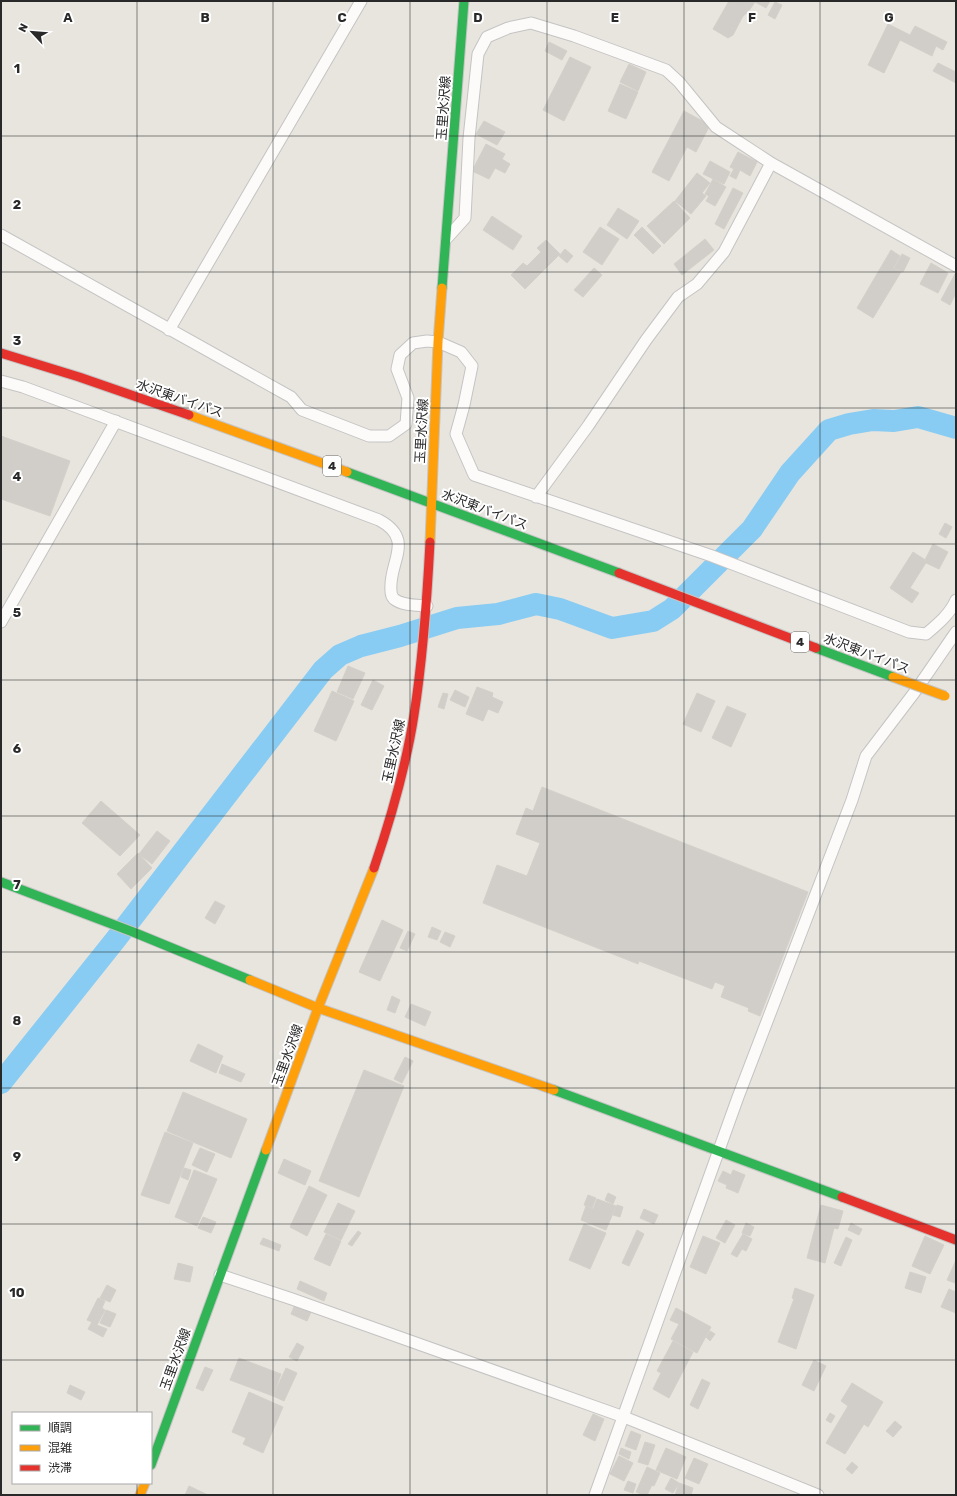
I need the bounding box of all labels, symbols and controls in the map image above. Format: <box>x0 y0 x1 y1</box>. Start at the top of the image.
text: A <box>63 10 73 25</box>
text: B <box>200 10 210 25</box>
text: C <box>337 10 347 25</box>
text: D <box>473 10 483 25</box>
text: E <box>611 10 619 25</box>
text: F <box>748 10 756 25</box>
text: G <box>884 10 894 25</box>
north arrow <box>12 12 52 52</box>
text: N <box>16 21 31 34</box>
text: 1 <box>14 61 20 76</box>
street label: 玉里水沢線 <box>434 75 453 141</box>
text: 2 <box>13 197 21 212</box>
text: 3 <box>13 333 22 348</box>
street label: 水沢東バイパス <box>134 377 225 420</box>
street label: 玉里水沢線 <box>412 398 431 464</box>
road number: 4 <box>323 456 341 476</box>
text: 4 <box>13 469 22 484</box>
street label: 水沢東バイパス <box>440 486 530 533</box>
text: 5 <box>13 605 21 620</box>
street label: 水沢東バイパス <box>822 630 912 677</box>
road number: 4 <box>791 632 809 652</box>
street label: 玉里水沢線 <box>379 718 408 784</box>
text: 6 <box>13 741 22 756</box>
text: 7 <box>13 877 21 892</box>
text: 8 <box>13 1013 22 1028</box>
street label: 玉里水沢線 <box>269 1022 306 1088</box>
text: 9 <box>13 1149 21 1164</box>
text: 10 <box>9 1285 25 1300</box>
street label: 玉里水沢線 <box>157 1326 194 1392</box>
legend <box>12 1412 152 1484</box>
text: 順調 <box>48 1421 72 1435</box>
text: 混雑 <box>48 1441 72 1455</box>
text: 渋滞 <box>48 1461 72 1475</box>

